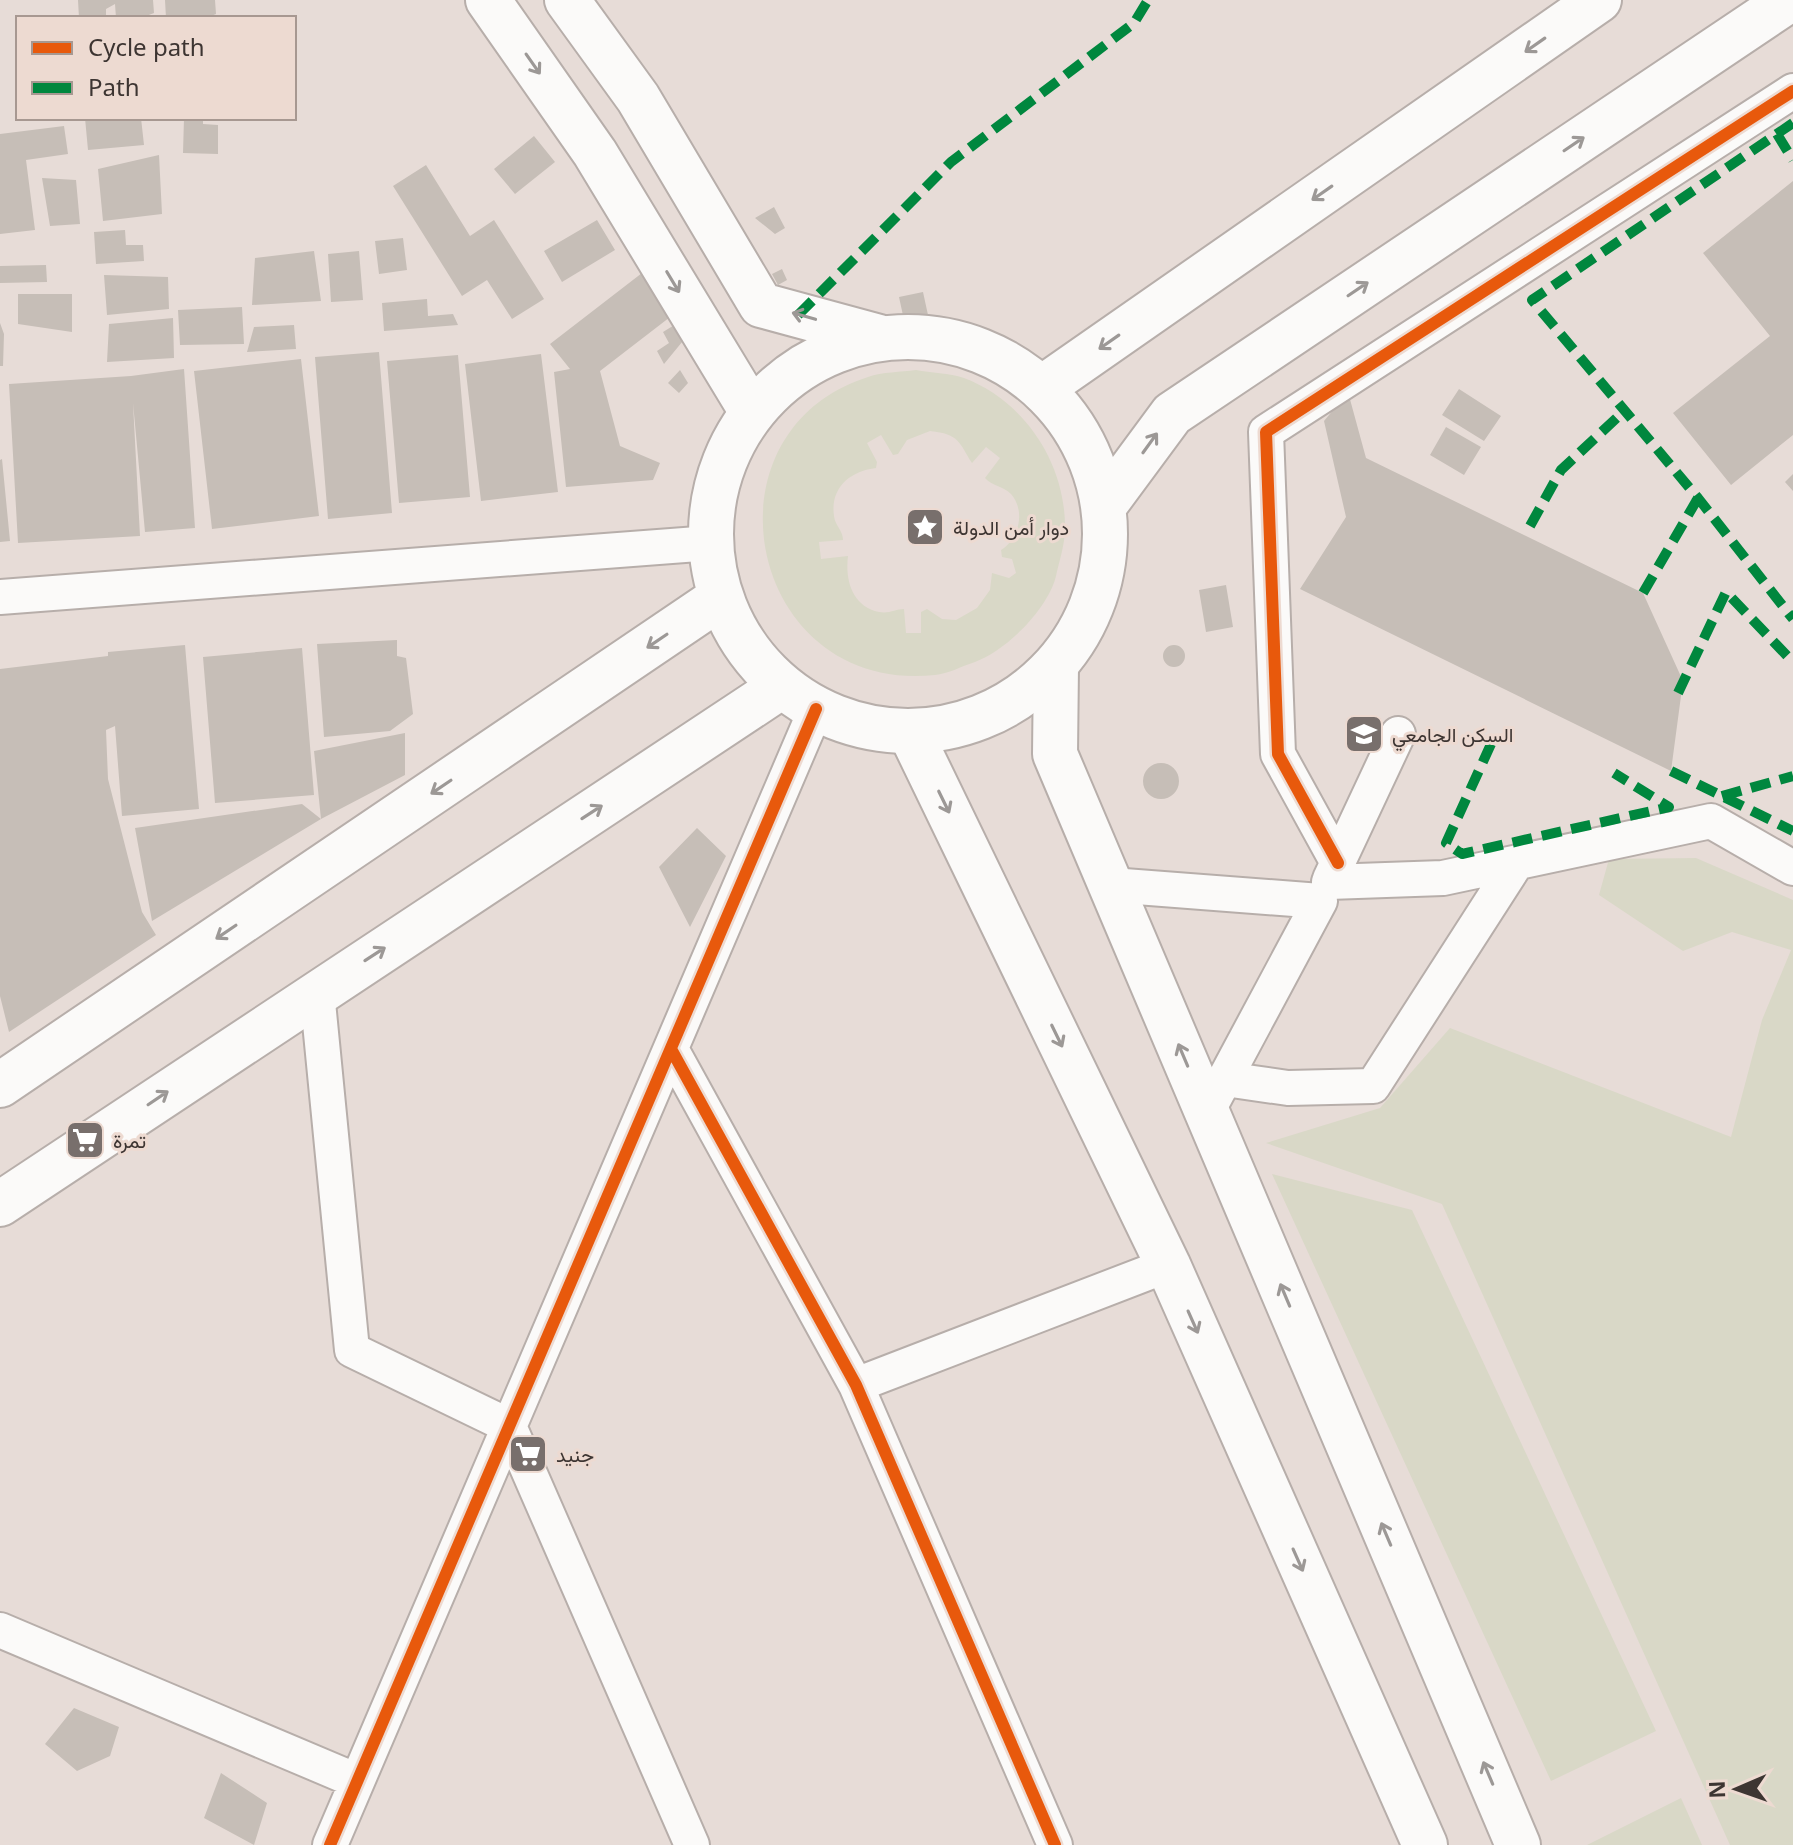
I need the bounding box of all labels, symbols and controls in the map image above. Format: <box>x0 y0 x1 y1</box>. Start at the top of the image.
legend <box>16 16 296 120</box>
text: Cycle path <box>88 30 205 63</box>
one-way arrow <box>1525 37 1547 53</box>
one-way arrow <box>525 52 541 74</box>
text: Path <box>88 70 139 103</box>
one-way arrow <box>1562 136 1584 153</box>
one-way arrow <box>1311 185 1333 201</box>
one-way arrow <box>666 270 682 293</box>
one-way arrow <box>1346 281 1368 297</box>
one-way arrow <box>791 308 817 323</box>
one-way arrow <box>1098 334 1120 350</box>
one-way arrow <box>1142 433 1159 454</box>
place icon: دوار أمن الدولة <box>904 506 946 548</box>
place label: دوار أمن الدولة <box>953 514 1069 541</box>
one-way arrow <box>646 633 668 649</box>
school or university icon: السكن الجامعي <box>1343 713 1385 755</box>
place label: السكن الجامعي <box>1392 721 1513 752</box>
one-way arrow <box>431 778 453 795</box>
one-way arrow <box>937 790 952 814</box>
one-way arrow <box>580 803 602 820</box>
one-way arrow <box>215 924 238 940</box>
one-way arrow <box>363 946 385 963</box>
one-way arrow <box>1050 1024 1065 1048</box>
one-way arrow <box>1175 1043 1190 1068</box>
one-way arrow <box>146 1090 169 1106</box>
supermarket icon: تمرة <box>64 1119 106 1161</box>
place label: تمرة <box>113 1127 146 1154</box>
one-way arrow <box>1276 1283 1291 1307</box>
one-way arrow <box>1186 1309 1201 1334</box>
supermarket icon: جنيد <box>507 1433 549 1475</box>
place label: جنيد <box>556 1441 594 1468</box>
one-way arrow <box>1378 1522 1393 1547</box>
one-way arrow <box>1292 1547 1307 1571</box>
north arrow <box>1697 1749 1777 1829</box>
one-way arrow <box>1479 1761 1494 1786</box>
text: N <box>1701 1780 1731 1799</box>

